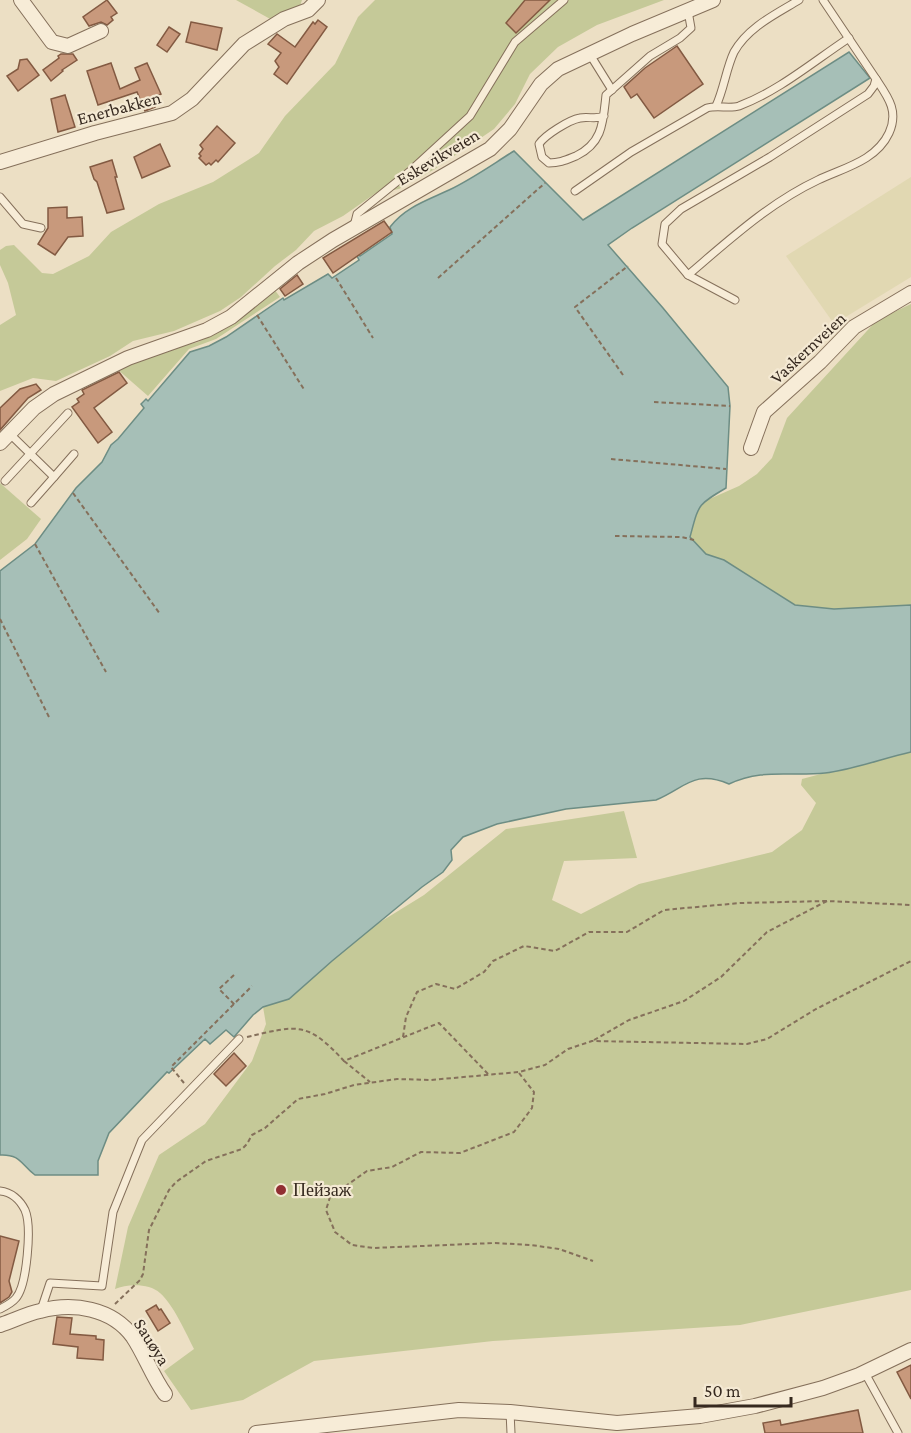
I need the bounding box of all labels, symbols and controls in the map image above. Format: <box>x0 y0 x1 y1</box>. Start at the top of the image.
street label: Enerbakken <box>75 87 163 129</box>
street label: Eskevikveien <box>393 124 483 189</box>
street label: Vaskernveien <box>766 308 850 388</box>
place label: Пейзаж <box>293 1180 352 1200</box>
marker: Пейзаж <box>274 1183 288 1197</box>
street label: Sauøya <box>130 1315 174 1369</box>
scale bar <box>695 1370 791 1408</box>
text: 50 m <box>704 1381 741 1401</box>

